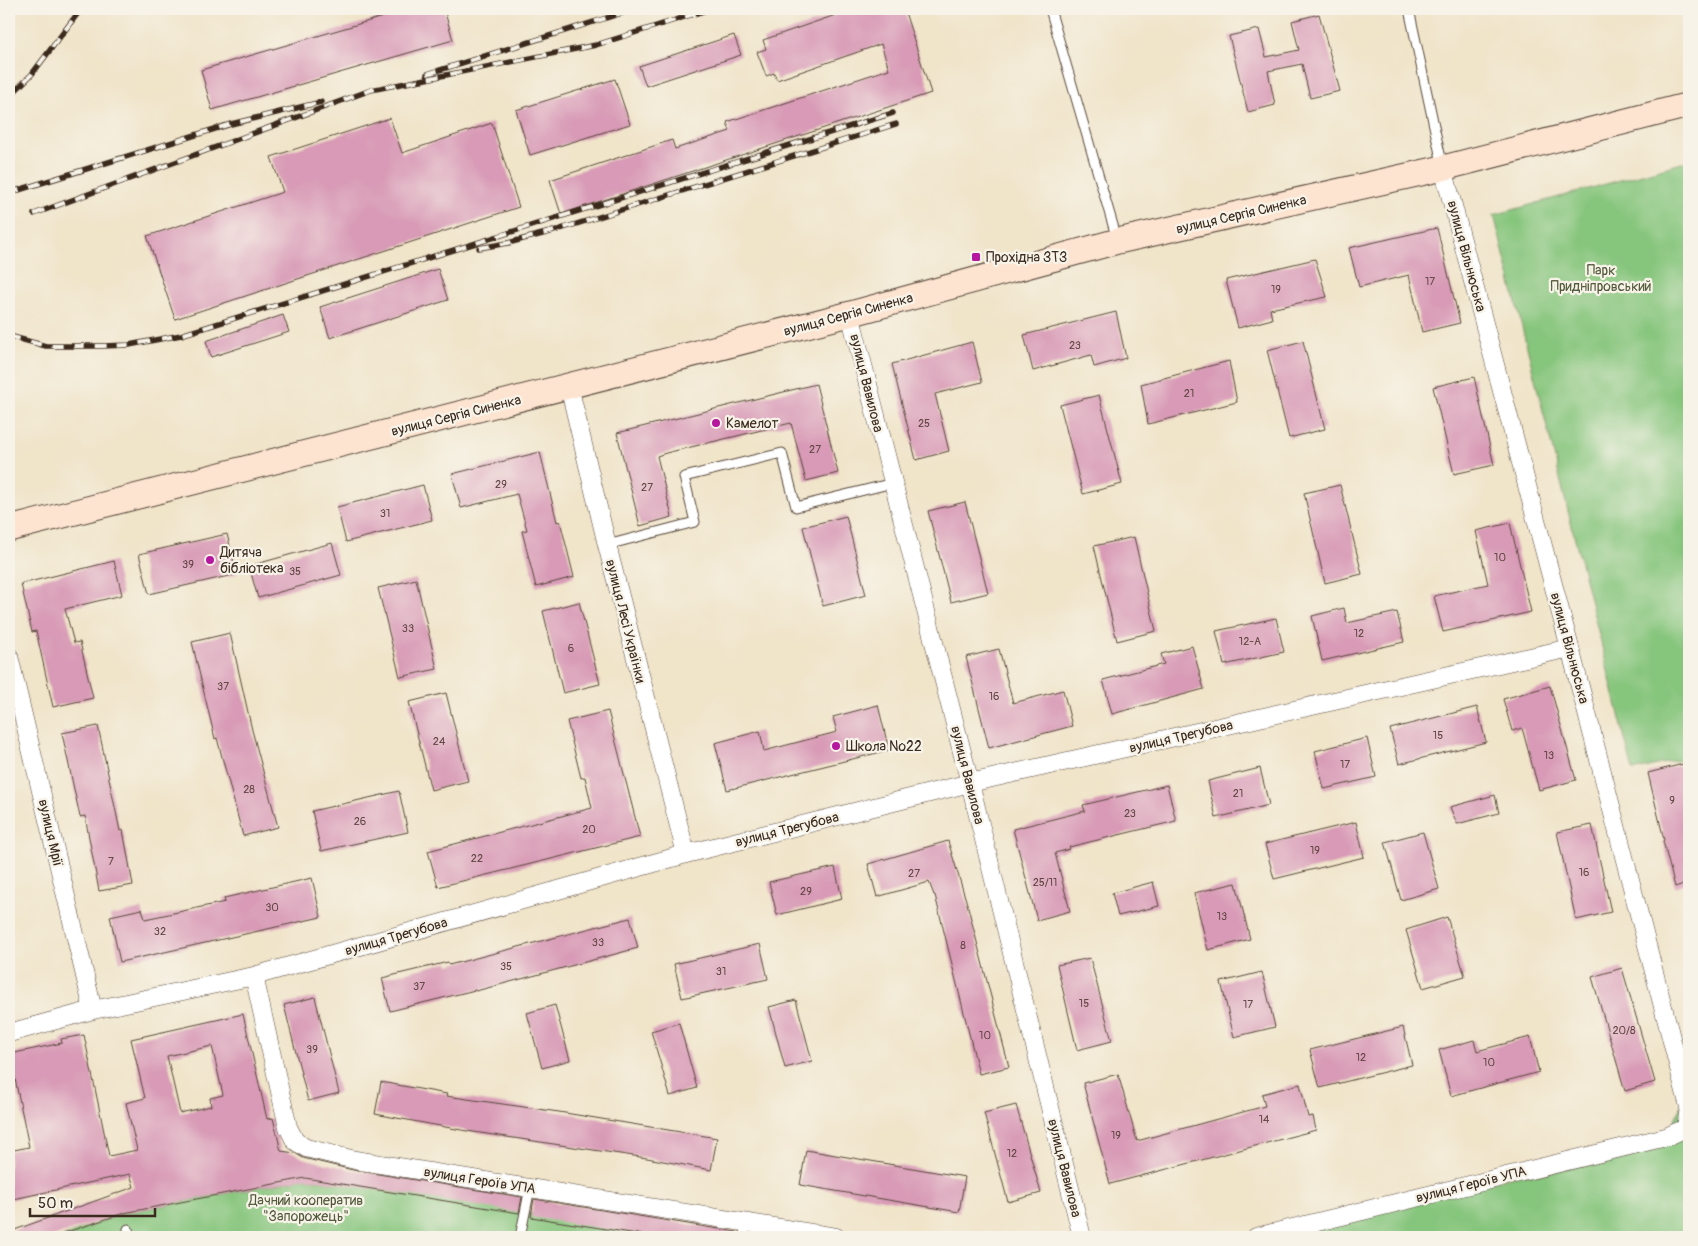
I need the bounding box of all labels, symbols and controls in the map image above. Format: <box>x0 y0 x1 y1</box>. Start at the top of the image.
street label: вулиця Сергія Синенка <box>1174 191 1308 238</box>
street label: вулиця Вільнюська <box>1444 199 1490 314</box>
place label: Прохідна ЗТЗ <box>986 249 1068 266</box>
marker: Прохідна ЗТЗ <box>970 251 982 263</box>
park label: Парк Придніпровський <box>1551 262 1651 295</box>
house number: 17 <box>1425 275 1435 288</box>
house number: 19 <box>1271 283 1281 296</box>
street label: вулиця Сергія Синенка <box>782 289 915 340</box>
street label: вулиця Вавилова <box>846 332 887 434</box>
house number: 23 <box>1069 339 1081 352</box>
house number: 21 <box>1184 387 1194 400</box>
street label: вулиця Сергія Синенка <box>389 391 523 440</box>
place label: Камелот <box>726 415 779 432</box>
marker: Камелот <box>710 417 722 429</box>
house number: 25 <box>918 417 930 430</box>
house number: 27 <box>809 443 821 456</box>
house number: 29 <box>495 478 507 491</box>
house number: 27 <box>641 481 653 494</box>
house number: 31 <box>380 507 390 520</box>
place label: Дитяча бібліотека <box>219 544 284 577</box>
house number: 10 <box>1494 551 1506 564</box>
marker: Дитяча бібліотека <box>204 554 216 566</box>
house number: 39 <box>182 558 194 571</box>
street label: вулиця Лесі Українки <box>602 558 649 685</box>
house number: 35 <box>289 565 301 578</box>
street label: вулиця Вільнюська <box>1547 591 1593 706</box>
house number: 33 <box>402 622 414 635</box>
house number: 12 <box>1354 627 1364 640</box>
house number: 12-А <box>1239 635 1261 648</box>
house number: 6 <box>568 642 574 655</box>
house number: 37 <box>217 680 229 693</box>
house number: 16 <box>989 690 999 703</box>
street label: вулиця Трегубова <box>1128 716 1235 757</box>
street label: вулиця Вавилова <box>947 724 988 826</box>
house number: 15 <box>1433 729 1443 742</box>
house number: 24 <box>433 735 446 748</box>
place label: Школа №22 <box>846 738 922 755</box>
marker: Школа №22 <box>830 740 842 752</box>
house number: 13 <box>1544 749 1554 762</box>
house number: 17 <box>1340 758 1350 771</box>
house number: 28 <box>243 783 255 796</box>
house number: 21 <box>1233 787 1243 800</box>
house number: 9 <box>1669 794 1675 807</box>
street label: вулиця Мрії <box>34 798 67 869</box>
house number: 23 <box>1124 807 1136 820</box>
street label: вулиця Трегубова <box>734 808 841 851</box>
house number: 26 <box>354 815 366 828</box>
house number: 20 <box>582 823 596 836</box>
house number: 19 <box>1310 844 1320 857</box>
house number: 22 <box>471 852 483 865</box>
house number: 7 <box>108 855 114 868</box>
house number: 16 <box>1579 866 1589 879</box>
house number: 27 <box>908 867 920 880</box>
house number: 25/11 <box>1033 876 1057 889</box>
house number: 29 <box>800 885 812 898</box>
house number: 30 <box>265 901 279 914</box>
house number: 13 <box>1217 910 1227 923</box>
street label: вулиця Трегубова <box>343 914 449 959</box>
house number: 32 <box>154 925 166 938</box>
house number: 33 <box>592 936 604 949</box>
house number: 8 <box>960 939 966 952</box>
house number: 35 <box>500 960 512 973</box>
house number: 31 <box>716 965 726 978</box>
house number: 37 <box>413 980 425 993</box>
house number: 15 <box>1079 997 1089 1010</box>
house number: 17 <box>1243 998 1253 1011</box>
house number: 20/8 <box>1612 1024 1636 1037</box>
house number: 10 <box>979 1029 991 1042</box>
house number: 39 <box>306 1043 318 1056</box>
house number: 12 <box>1356 1051 1366 1064</box>
house number: 10 <box>1483 1056 1495 1069</box>
house number: 14 <box>1259 1113 1270 1126</box>
street label: вулиця Вавилова <box>1044 1117 1085 1219</box>
house number: 19 <box>1111 1129 1121 1142</box>
house number: 12 <box>1007 1147 1017 1160</box>
street label: вулиця Героїв УПА <box>423 1163 537 1198</box>
street label: вулиця Героїв УПА <box>1414 1163 1528 1206</box>
scale bar <box>30 1186 155 1218</box>
park label: Дачний кооператив "Запорожець" <box>248 1192 363 1225</box>
text: 50 m <box>38 1194 73 1213</box>

